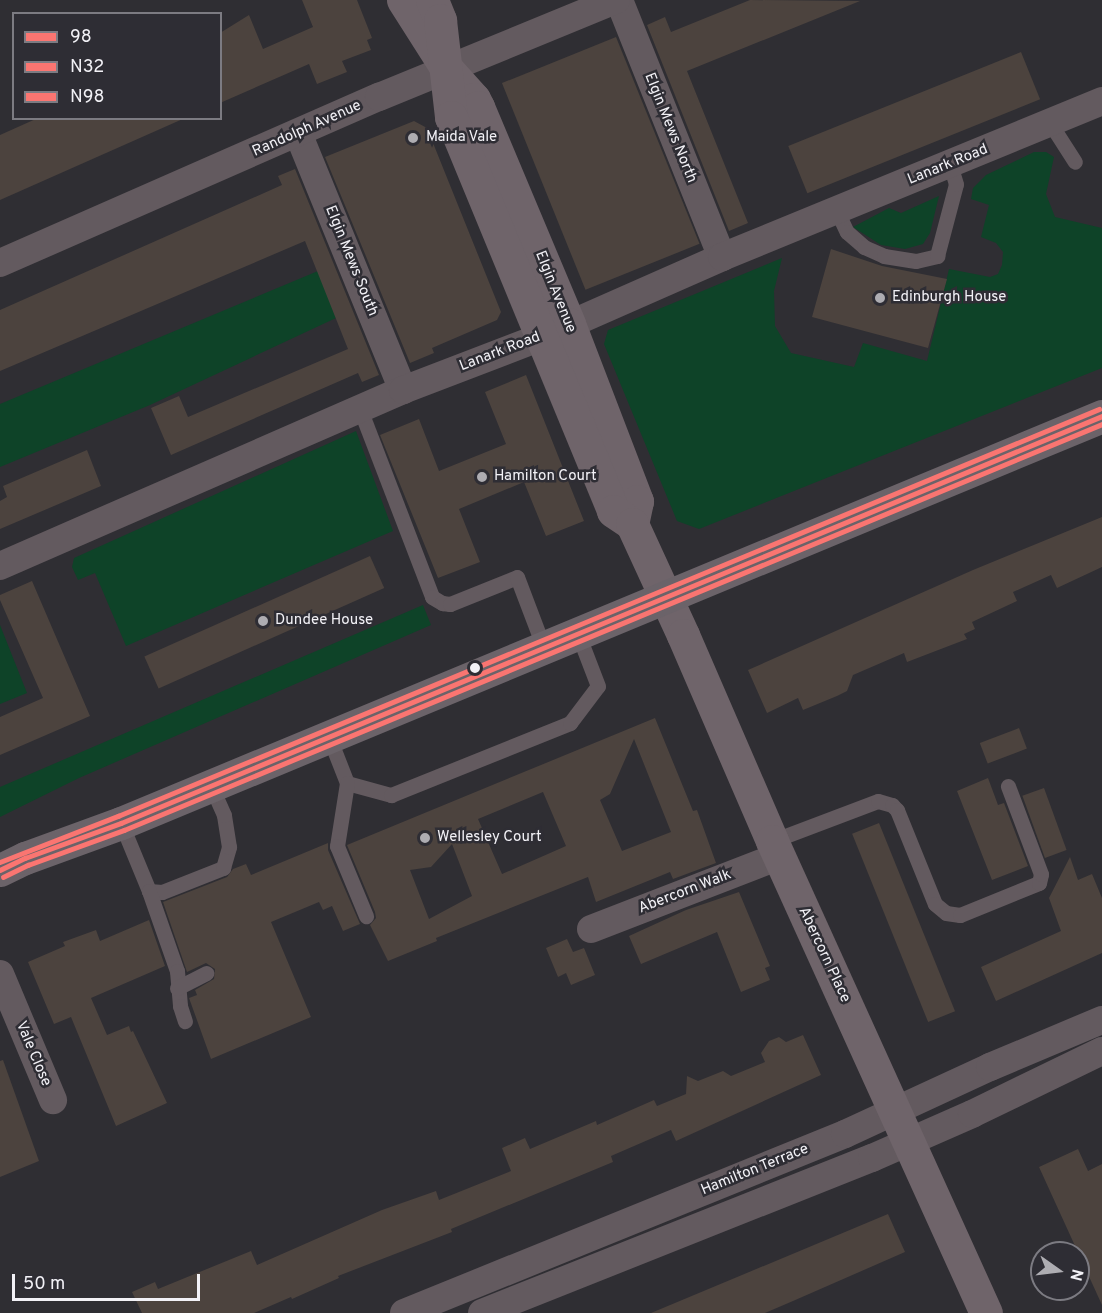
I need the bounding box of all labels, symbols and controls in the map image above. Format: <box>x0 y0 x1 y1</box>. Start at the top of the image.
legend <box>12 12 222 120</box>
text: 98 <box>70 26 92 49</box>
text: N32 <box>70 56 104 79</box>
street label: Elgin Mews North <box>640 70 700 186</box>
text: N98 <box>70 86 105 109</box>
street label: Randolph Avenue <box>249 97 365 161</box>
marker: Maida Vale <box>404 129 422 147</box>
place label: Maida Vale <box>426 129 498 147</box>
street label: Lanark Road <box>905 141 991 189</box>
street label: Elgin Mews South <box>321 203 381 319</box>
street label: Elgin Avenue <box>530 248 580 336</box>
place label: Edinburgh House <box>892 289 1006 307</box>
marker: Edinburgh House <box>873 291 887 305</box>
street label: Lanark Road <box>457 328 543 376</box>
place label: Hamilton Court <box>494 468 597 486</box>
marker: Hamilton Court <box>475 470 489 484</box>
place label: Dundee House <box>275 612 373 630</box>
marker: Dundee House <box>256 614 270 628</box>
unlabelled marker <box>469 662 481 674</box>
place label: Wellesley Court <box>437 829 542 847</box>
marker: Wellesley Court <box>418 831 432 845</box>
street label: Abercorn Walk <box>636 866 734 918</box>
street label: Abercorn Place <box>794 904 854 1006</box>
street label: Vale Close <box>11 1019 55 1089</box>
street label: Hamilton Terrace <box>698 1140 812 1200</box>
north arrow <box>1030 1241 1090 1301</box>
scale bar <box>15 1262 202 1300</box>
text: N <box>1064 1267 1087 1283</box>
text: 50 m <box>23 1273 65 1296</box>

